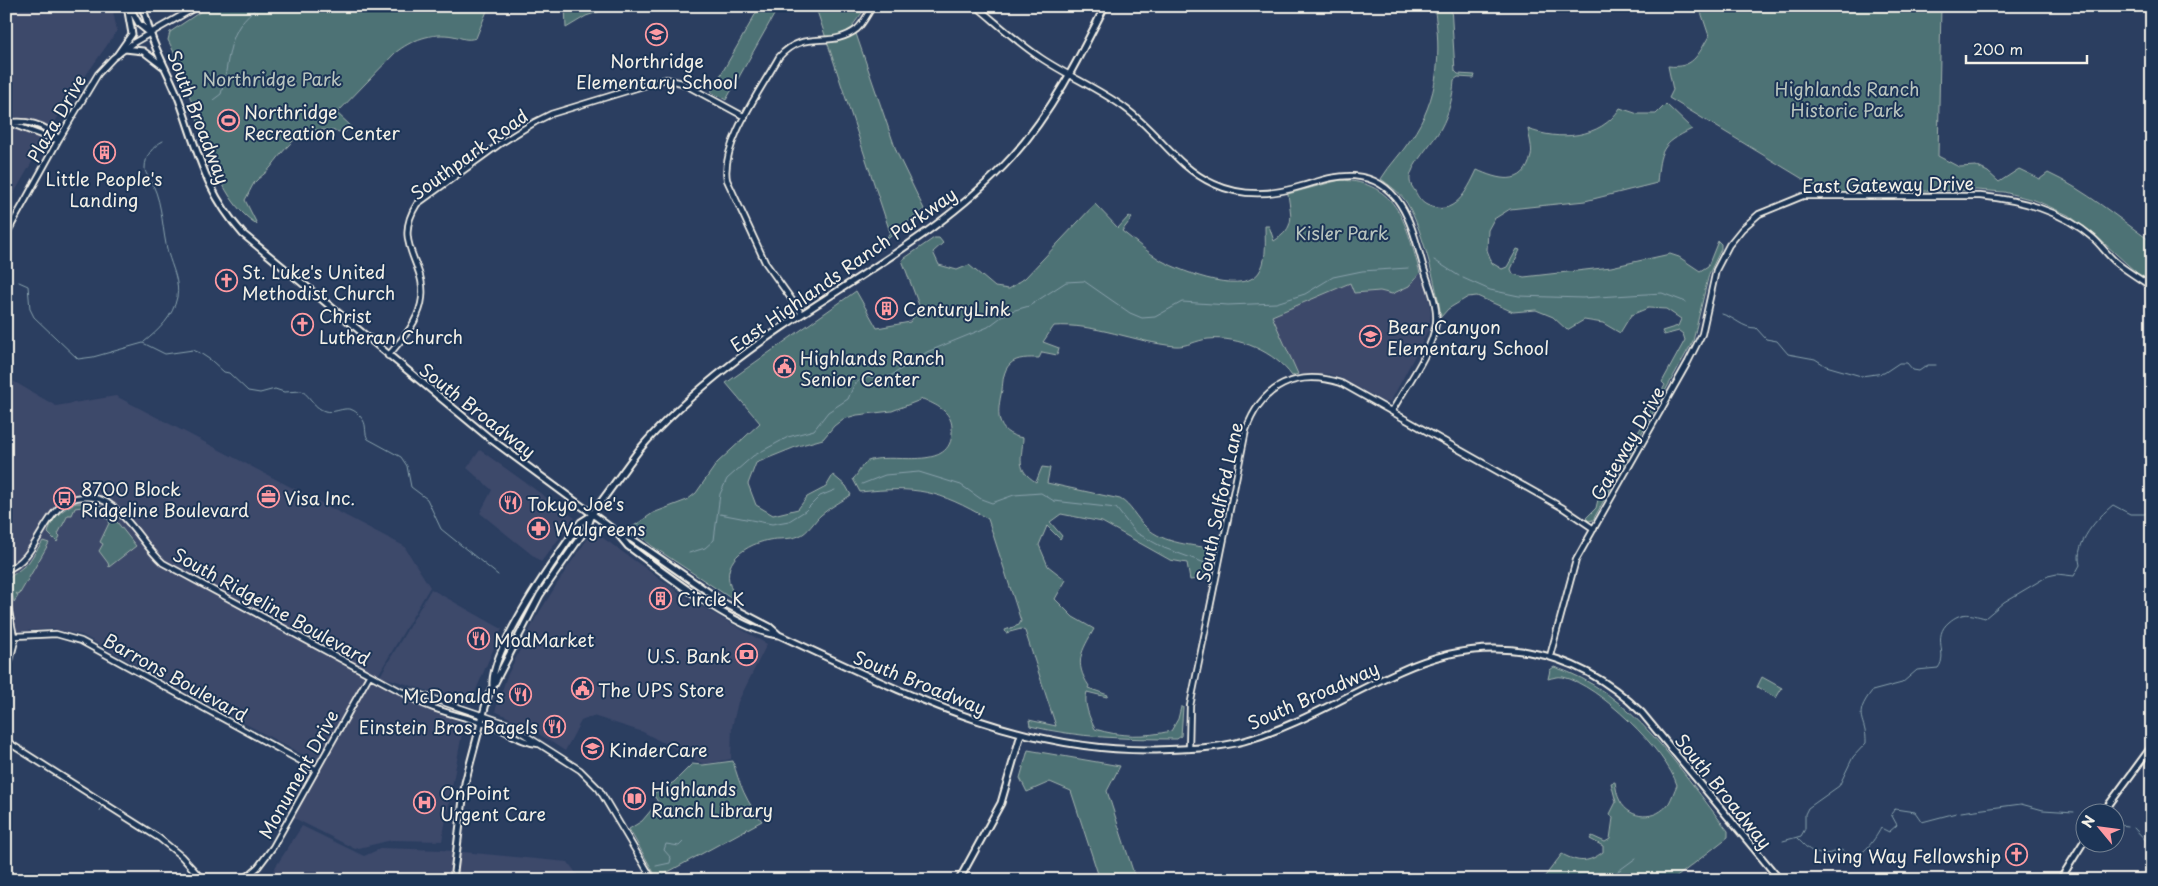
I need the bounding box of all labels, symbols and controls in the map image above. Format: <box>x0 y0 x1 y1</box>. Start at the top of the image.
school or university icon: Northridge Elementary School <box>645 23 669 47</box>
scale bar <box>1966 32 2087 64</box>
text: 200 m <box>1973 37 2023 60</box>
street label: South Broadway <box>161 46 237 188</box>
place label: Northridge Elementary School <box>576 47 738 95</box>
park label: Northridge Park <box>202 65 342 92</box>
street label: Plaza Drive <box>20 69 92 167</box>
park label: Highlands Ranch Historic Park <box>1775 75 1919 123</box>
place label: Northridge Recreation Center <box>244 98 400 146</box>
street label: Southpark Road <box>405 102 533 206</box>
sports icon: Northridge Recreation Center <box>216 109 240 133</box>
building icon: Little People's Landing <box>92 141 116 165</box>
place label: Little People's Landing <box>46 165 162 213</box>
street label: East Gateway Drive <box>1802 169 1974 199</box>
street label: East Highlands Ranch Parkway <box>724 180 962 358</box>
park label: Kisler Park <box>1295 219 1389 246</box>
place label: St. Luke's United Methodist Church <box>242 258 395 306</box>
church icon: St. Luke's United Methodist Church <box>214 269 238 293</box>
place label: CenturyLink <box>903 295 1011 322</box>
building icon: CenturyLink <box>875 296 899 320</box>
place label: Christ Lutheran Church <box>319 302 463 350</box>
church icon: Christ Lutheran Church <box>291 313 315 337</box>
place label: Bear Canyon Elementary School <box>1387 313 1549 361</box>
school or university icon: Bear Canyon Elementary School <box>1359 324 1383 348</box>
place label: Highlands Ranch Senior Center <box>800 344 945 392</box>
public building icon: Highlands Ranch Senior Center <box>772 355 796 379</box>
street label: South Broadway <box>414 356 542 464</box>
street label: Gateway Drive <box>1583 381 1671 505</box>
street label: South Salford Lane <box>1189 419 1249 585</box>
place label: 8700 Block Ridgeline Boulevard <box>81 475 249 523</box>
place label: Visa Inc. <box>284 484 355 511</box>
office icon: Visa Inc. <box>256 485 280 509</box>
bus stop icon: 8700 Block Ridgeline Boulevard <box>53 486 77 510</box>
place label: Tokyo Joe's <box>527 490 624 517</box>
restaurant icon: Tokyo Joe's <box>499 491 523 515</box>
place label: Walgreens <box>554 515 645 542</box>
pharmacy icon: Walgreens <box>526 516 550 540</box>
street label: South Ridgeline Boulevard <box>168 540 376 672</box>
place label: Circle K <box>677 585 745 612</box>
building icon: Circle K <box>649 586 673 610</box>
street label: Barrons Boulevard <box>99 626 253 728</box>
place label: ModMarket <box>494 626 594 653</box>
restaurant icon: ModMarket <box>466 627 490 651</box>
place label: U.S. Bank <box>646 642 731 669</box>
bank icon: U.S. Bank <box>735 643 759 667</box>
street label: South Broadway <box>849 643 991 721</box>
street label: South Broadway <box>1243 654 1383 736</box>
place label: The UPS Store <box>598 676 724 703</box>
public building icon: The UPS Store <box>570 677 594 701</box>
place label: McDonald's <box>403 682 504 709</box>
restaurant icon: McDonald's <box>508 683 532 707</box>
street label: Monument Drive <box>251 704 345 844</box>
place label: Einstein Bros. Bagels <box>359 713 538 740</box>
restaurant icon: Einstein Bros. Bagels <box>542 714 566 738</box>
street label: South Broadway <box>1669 728 1779 854</box>
place label: KinderCare <box>609 736 708 763</box>
school or university icon: KinderCare <box>581 737 605 761</box>
place label: Highlands Ranch Library <box>651 775 773 823</box>
place label: OnPoint Urgent Care <box>440 779 546 827</box>
library icon: Highlands Ranch Library <box>623 786 647 810</box>
hospital icon: OnPoint Urgent Care <box>412 790 436 814</box>
north arrow <box>2076 804 2126 854</box>
text: N <box>2076 812 2100 831</box>
place label: Living Way Fellowship <box>1813 842 2001 869</box>
church icon: Living Way Fellowship <box>2005 843 2029 867</box>

